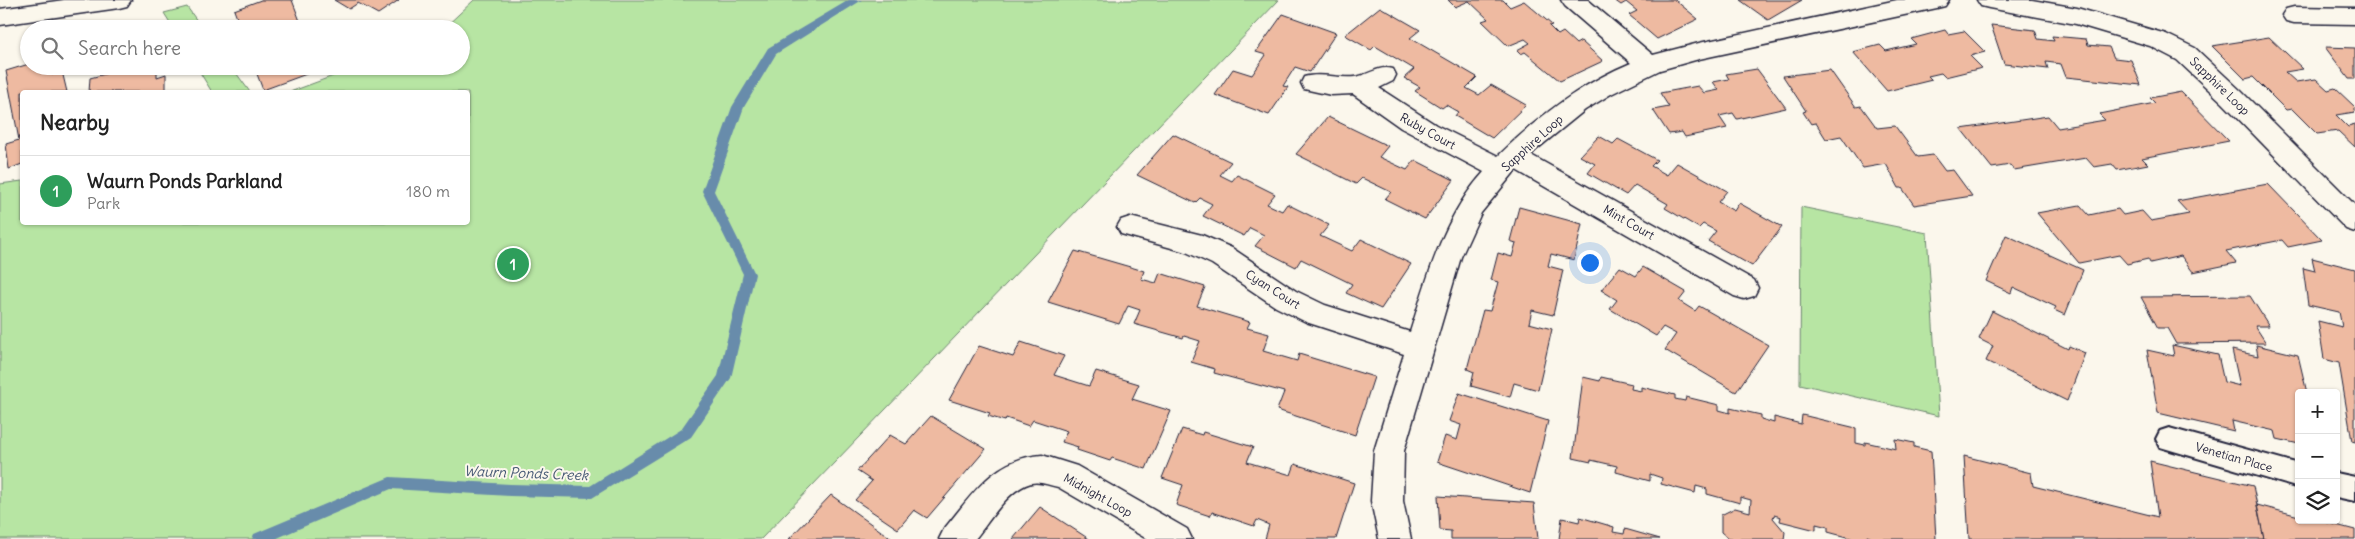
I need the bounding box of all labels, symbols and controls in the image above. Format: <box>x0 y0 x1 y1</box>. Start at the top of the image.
search box <box>20 20 470 75</box>
icon: search <box>38 34 66 62</box>
text: Search here <box>78 36 181 60</box>
street label: Sapphire Loop <box>2187 54 2253 118</box>
text: Nearby <box>40 109 110 136</box>
street label: Ruby Court <box>1398 110 1458 152</box>
street label: Sapphire Loop <box>1498 111 1566 174</box>
text: Waurn Ponds Parkland <box>87 169 282 193</box>
text: 1 <box>53 181 59 201</box>
text: 180 m <box>406 181 450 201</box>
text: Park <box>87 193 120 213</box>
street label: Mint Court <box>1601 201 1657 243</box>
pin: 1 <box>497 245 529 283</box>
your location <box>1577 250 1603 276</box>
street label: Cyan Court <box>1243 266 1303 312</box>
map controls <box>2295 389 2340 524</box>
button: + <box>2295 389 2340 434</box>
button: − <box>2295 434 2340 479</box>
street label: Venetian Place <box>2194 439 2274 475</box>
water label: Waurn Ponds Creek <box>464 462 589 484</box>
street label: Midnight Loop <box>1061 470 1135 520</box>
button: layers <box>2295 479 2340 524</box>

